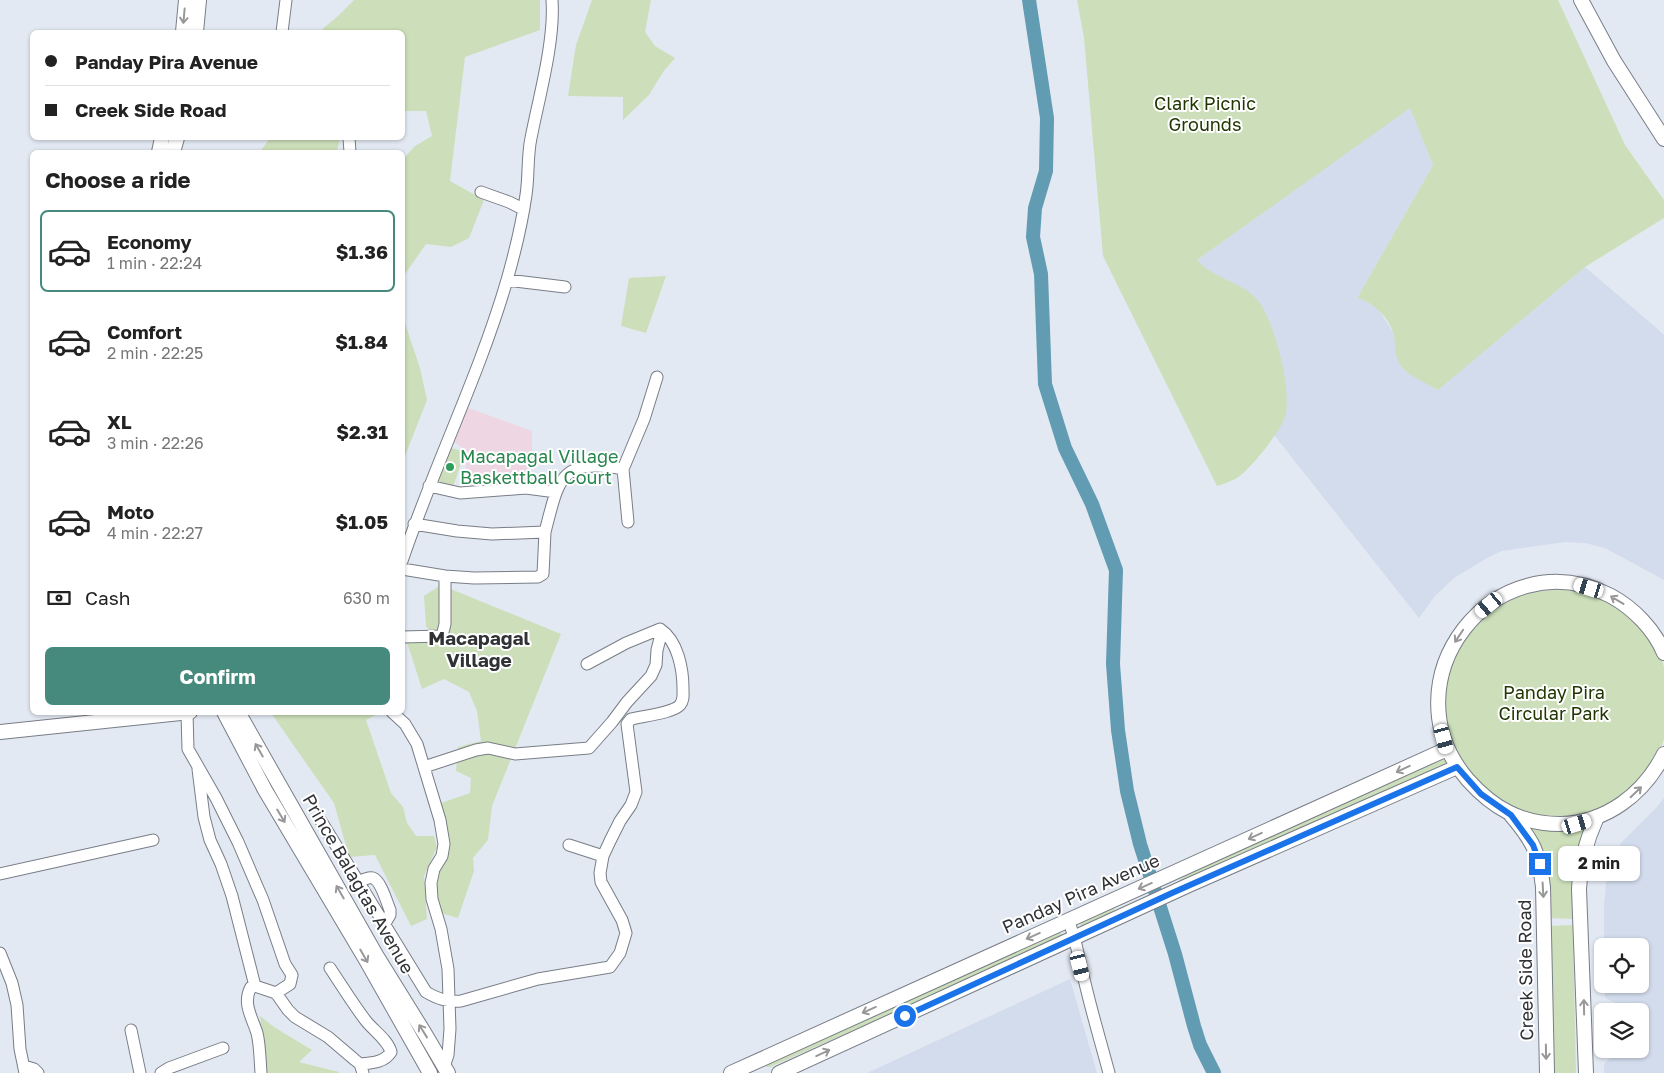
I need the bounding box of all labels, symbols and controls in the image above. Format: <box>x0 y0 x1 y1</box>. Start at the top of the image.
one-way arrow <box>179 8 189 24</box>
text: Panday Pira Avenue <box>75 50 258 73</box>
park label: Clark Picnic Grounds <box>1154 92 1256 135</box>
text: Creek Side Road <box>75 98 226 121</box>
text: Choose a ride <box>45 166 191 193</box>
icon: car <box>47 229 92 274</box>
text: Economy <box>107 230 192 253</box>
text: $1.36 <box>336 240 388 263</box>
text: 1 min · 22:24 <box>107 253 202 273</box>
icon: car <box>47 319 92 364</box>
text: Comfort <box>107 320 182 343</box>
text: $1.84 <box>335 330 388 353</box>
text: 2 min · 22:25 <box>107 343 203 363</box>
icon: car <box>47 409 92 454</box>
text: XL <box>107 410 132 433</box>
text: $2.31 <box>336 420 388 443</box>
text: 3 min · 22:26 <box>107 433 204 453</box>
place label: Macapagal Village Baskettball Court <box>460 445 618 488</box>
marker: Macapagal Village Baskettball Court <box>444 461 456 473</box>
icon: car <box>47 499 92 544</box>
text: Moto <box>107 500 154 523</box>
text: $1.05 <box>335 510 388 533</box>
text: 4 min · 22:27 <box>107 523 203 543</box>
car <box>1572 576 1605 600</box>
icon: cash <box>45 584 73 612</box>
text: Cash <box>85 586 130 609</box>
text: 630 m <box>343 588 390 608</box>
car <box>1472 590 1505 620</box>
one-way arrow <box>1610 595 1624 606</box>
district label: Macapagal Village <box>428 626 530 671</box>
one-way arrow <box>1454 628 1464 642</box>
button: Confirm <box>45 647 390 705</box>
park label: Panday Pira Circular Park <box>1498 681 1610 724</box>
car <box>1432 723 1455 755</box>
one-way arrow <box>254 743 264 758</box>
one-way arrow <box>1396 765 1411 775</box>
one-way arrow <box>1630 786 1643 798</box>
street label: Prince Balagtas Avenue <box>298 790 419 977</box>
one-way arrow <box>277 809 287 823</box>
car <box>1560 812 1593 836</box>
one-way arrow <box>1248 831 1263 841</box>
callout: 2 min <box>1558 846 1640 882</box>
street label: Panday Pira Avenue <box>998 848 1163 938</box>
route end <box>1529 853 1551 875</box>
text: 2 min <box>1578 853 1620 873</box>
one-way arrow <box>1538 881 1547 897</box>
one-way arrow <box>1138 882 1153 892</box>
one-way arrow <box>334 885 344 899</box>
street label: Creek Side Road <box>1513 899 1537 1041</box>
one-way arrow <box>1026 931 1041 941</box>
map controls <box>1594 938 1649 1058</box>
button: locate <box>1594 938 1649 993</box>
one-way arrow <box>359 949 369 963</box>
car <box>1069 950 1090 982</box>
one-way arrow <box>1579 999 1589 1016</box>
button: layers <box>1594 1003 1649 1058</box>
route start <box>894 1005 916 1027</box>
one-way arrow <box>862 1006 877 1016</box>
one-way arrow <box>418 1024 428 1038</box>
one-way arrow <box>1542 1044 1551 1060</box>
one-way arrow <box>815 1047 830 1057</box>

